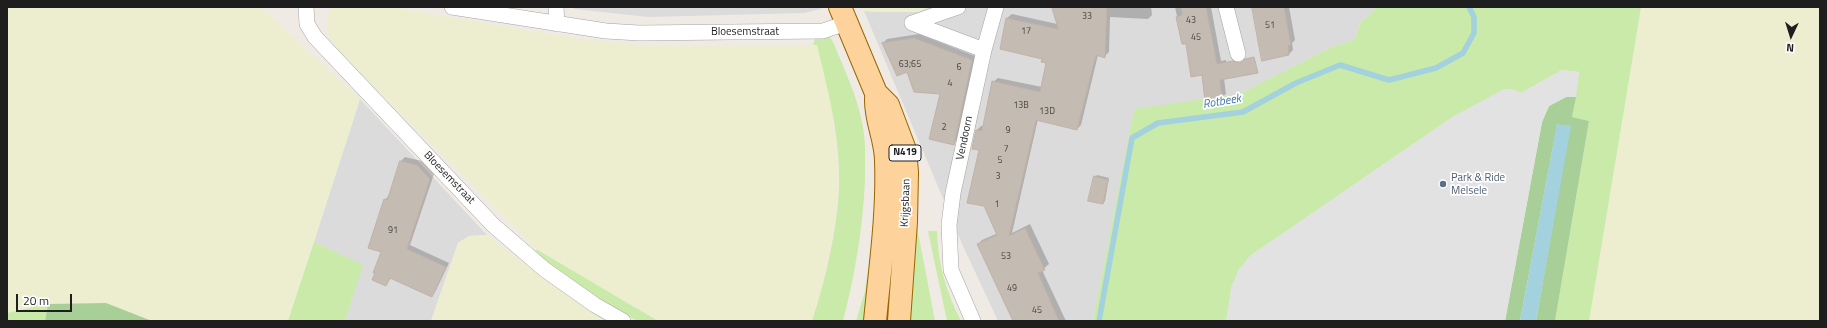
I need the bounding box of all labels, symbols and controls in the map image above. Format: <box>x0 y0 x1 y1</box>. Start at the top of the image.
house number: 33 <box>1082 12 1092 22</box>
house number: 43 <box>1186 16 1196 26</box>
north arrow <box>1771 16 1811 56</box>
house number: 51 <box>1265 21 1275 31</box>
street label: Bloesemstraat <box>711 25 779 39</box>
house number: 17 <box>1021 27 1031 37</box>
house number: 45 <box>1191 33 1201 43</box>
text: N <box>1786 40 1795 56</box>
house number: 63;65 <box>899 60 921 70</box>
house number: 6 <box>956 63 962 73</box>
house number: 4 <box>947 79 953 89</box>
water label: Rotbeek <box>1202 92 1242 112</box>
house number: 13B <box>1013 101 1029 111</box>
house number: 13D <box>1039 107 1055 117</box>
street label: Vendoorn <box>954 115 976 161</box>
house number: 2 <box>941 123 947 133</box>
house number: 9 <box>1005 126 1011 136</box>
road number: N419 <box>889 145 921 161</box>
house number: 7 <box>1003 145 1009 155</box>
street label: Bloesemstraat <box>421 149 477 207</box>
house number: 5 <box>997 156 1003 166</box>
place label: Park & Ride Melsele <box>1451 171 1505 197</box>
house number: 3 <box>995 172 1001 182</box>
street label: Krijgsbaan <box>899 179 913 227</box>
marker: Park & Ride Melsele <box>1438 179 1448 189</box>
house number: 1 <box>994 200 1000 210</box>
house number: 91 <box>388 226 398 236</box>
house number: 53 <box>1001 252 1011 262</box>
house number: 49 <box>1007 284 1017 294</box>
scale bar <box>18 286 74 312</box>
text: 20 m <box>23 291 49 310</box>
house number: 45 <box>1032 306 1042 316</box>

